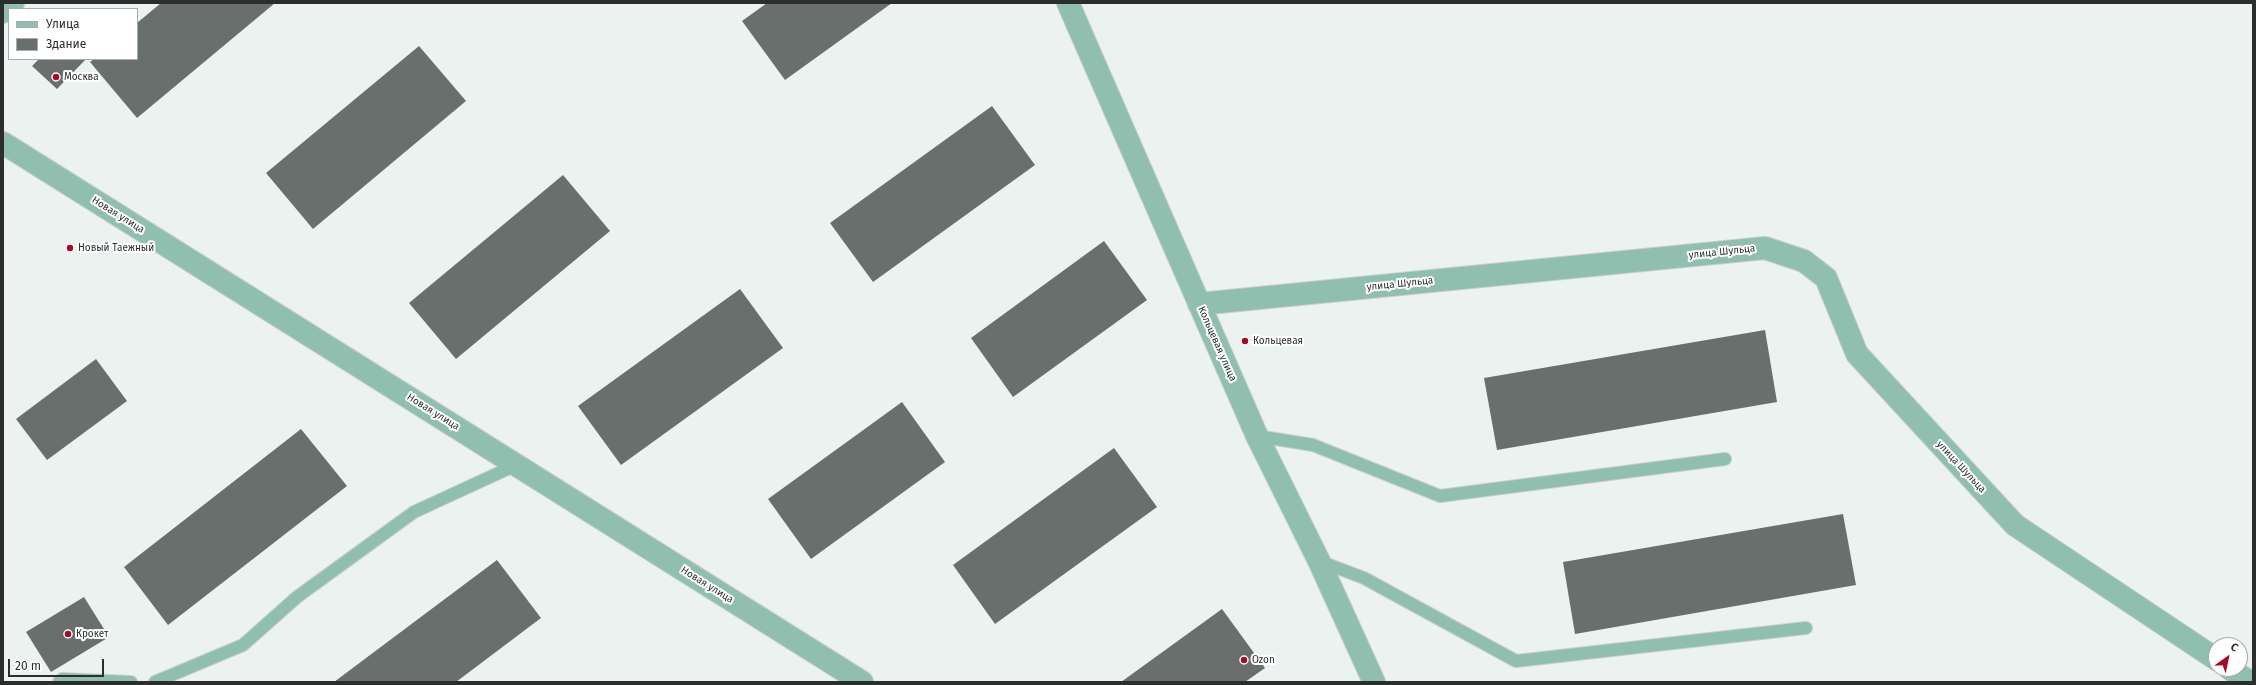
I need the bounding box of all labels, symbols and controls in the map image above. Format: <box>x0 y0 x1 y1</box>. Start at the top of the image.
legend <box>8 8 138 60</box>
text: Улица <box>46 17 80 31</box>
text: Здание <box>46 37 86 51</box>
place label: Москва <box>64 71 99 83</box>
marker: Москва <box>51 72 61 82</box>
street label: Новая улица <box>90 194 146 236</box>
place label: Новый Таежный <box>78 242 154 254</box>
marker: Новый Таежный <box>65 243 75 253</box>
street label: улица Шульца <box>1688 243 1756 261</box>
street label: улица Шульца <box>1366 275 1434 293</box>
street label: Кольцевая улица <box>1195 305 1239 383</box>
place label: Кольцевая <box>1253 335 1303 347</box>
marker: Кольцевая <box>1240 336 1250 346</box>
street label: Новая улица <box>405 391 461 433</box>
street label: улица Шульца <box>1934 438 1988 496</box>
street label: Новая улица <box>679 564 735 606</box>
place label: Крокет <box>76 628 108 640</box>
marker: Крокет <box>63 629 73 639</box>
north arrow <box>2208 637 2248 677</box>
text: С <box>2228 640 2240 655</box>
scale bar <box>10 651 106 677</box>
place label: Ozon <box>1252 654 1275 666</box>
marker: Ozon <box>1239 655 1249 665</box>
text: 20 m <box>15 659 41 673</box>

